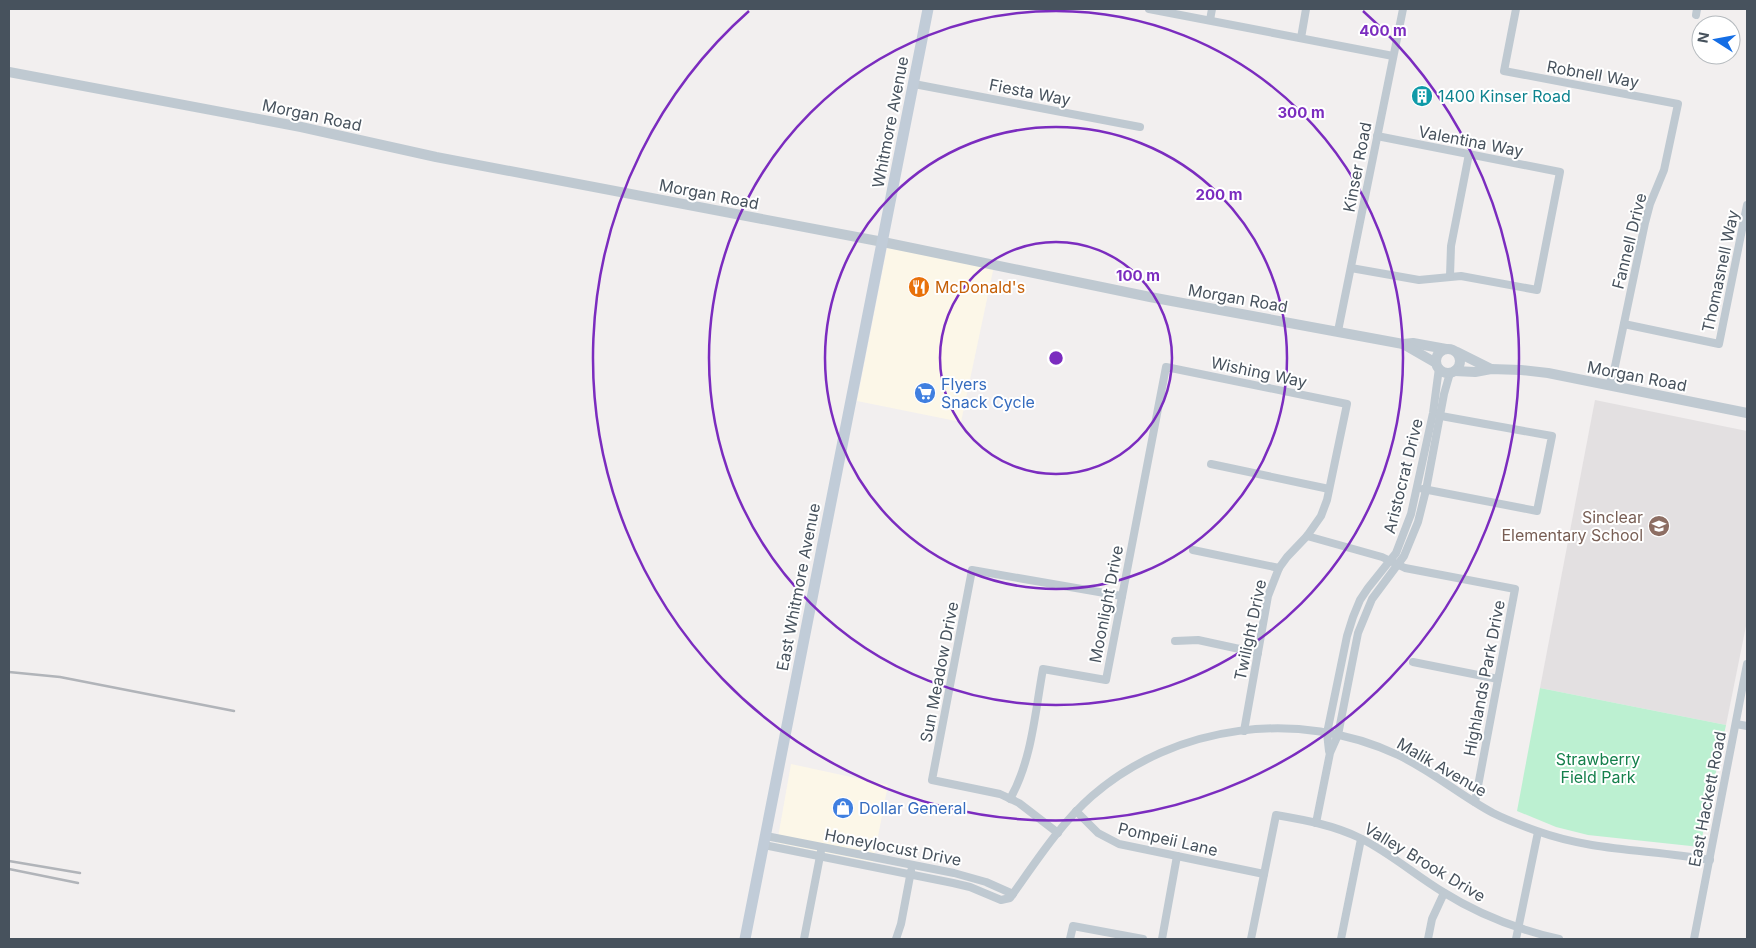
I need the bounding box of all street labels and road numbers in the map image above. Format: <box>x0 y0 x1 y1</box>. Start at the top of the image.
street label: Whitmore Avenue <box>867 54 913 190</box>
street label: Robnell Way <box>1545 56 1641 92</box>
street label: Fiesta Way <box>988 74 1072 110</box>
street label: Morgan Road <box>260 95 364 135</box>
street label: Kinser Road <box>1338 120 1376 214</box>
street label: Valentina Way <box>1417 121 1525 161</box>
street label: Morgan Road <box>657 175 761 213</box>
street label: Fannell Drive <box>1607 191 1651 291</box>
street label: Thomasnell Way <box>1697 208 1743 334</box>
street label: Morgan Road <box>1186 279 1290 317</box>
street label: Wishing Way <box>1209 352 1309 392</box>
street label: Morgan Road <box>1585 357 1689 395</box>
street label: Aristocrat Drive <box>1379 416 1427 536</box>
street label: East Whitmore Avenue <box>772 501 824 673</box>
street label: Moonlight Drive <box>1085 543 1127 665</box>
street label: Twilight Drive <box>1230 578 1270 682</box>
street label: Highlands Park Drive <box>1459 598 1509 758</box>
street label: Sun Meadow Drive <box>916 600 962 744</box>
street label: East Hackett Road <box>1684 729 1730 869</box>
street label: Malik Avenue <box>1393 733 1491 801</box>
street label: Pompeii Lane <box>1116 818 1220 860</box>
street label: Valley Brook Drive <box>1361 818 1489 906</box>
street label: Honeylocust Drive <box>823 824 963 870</box>

